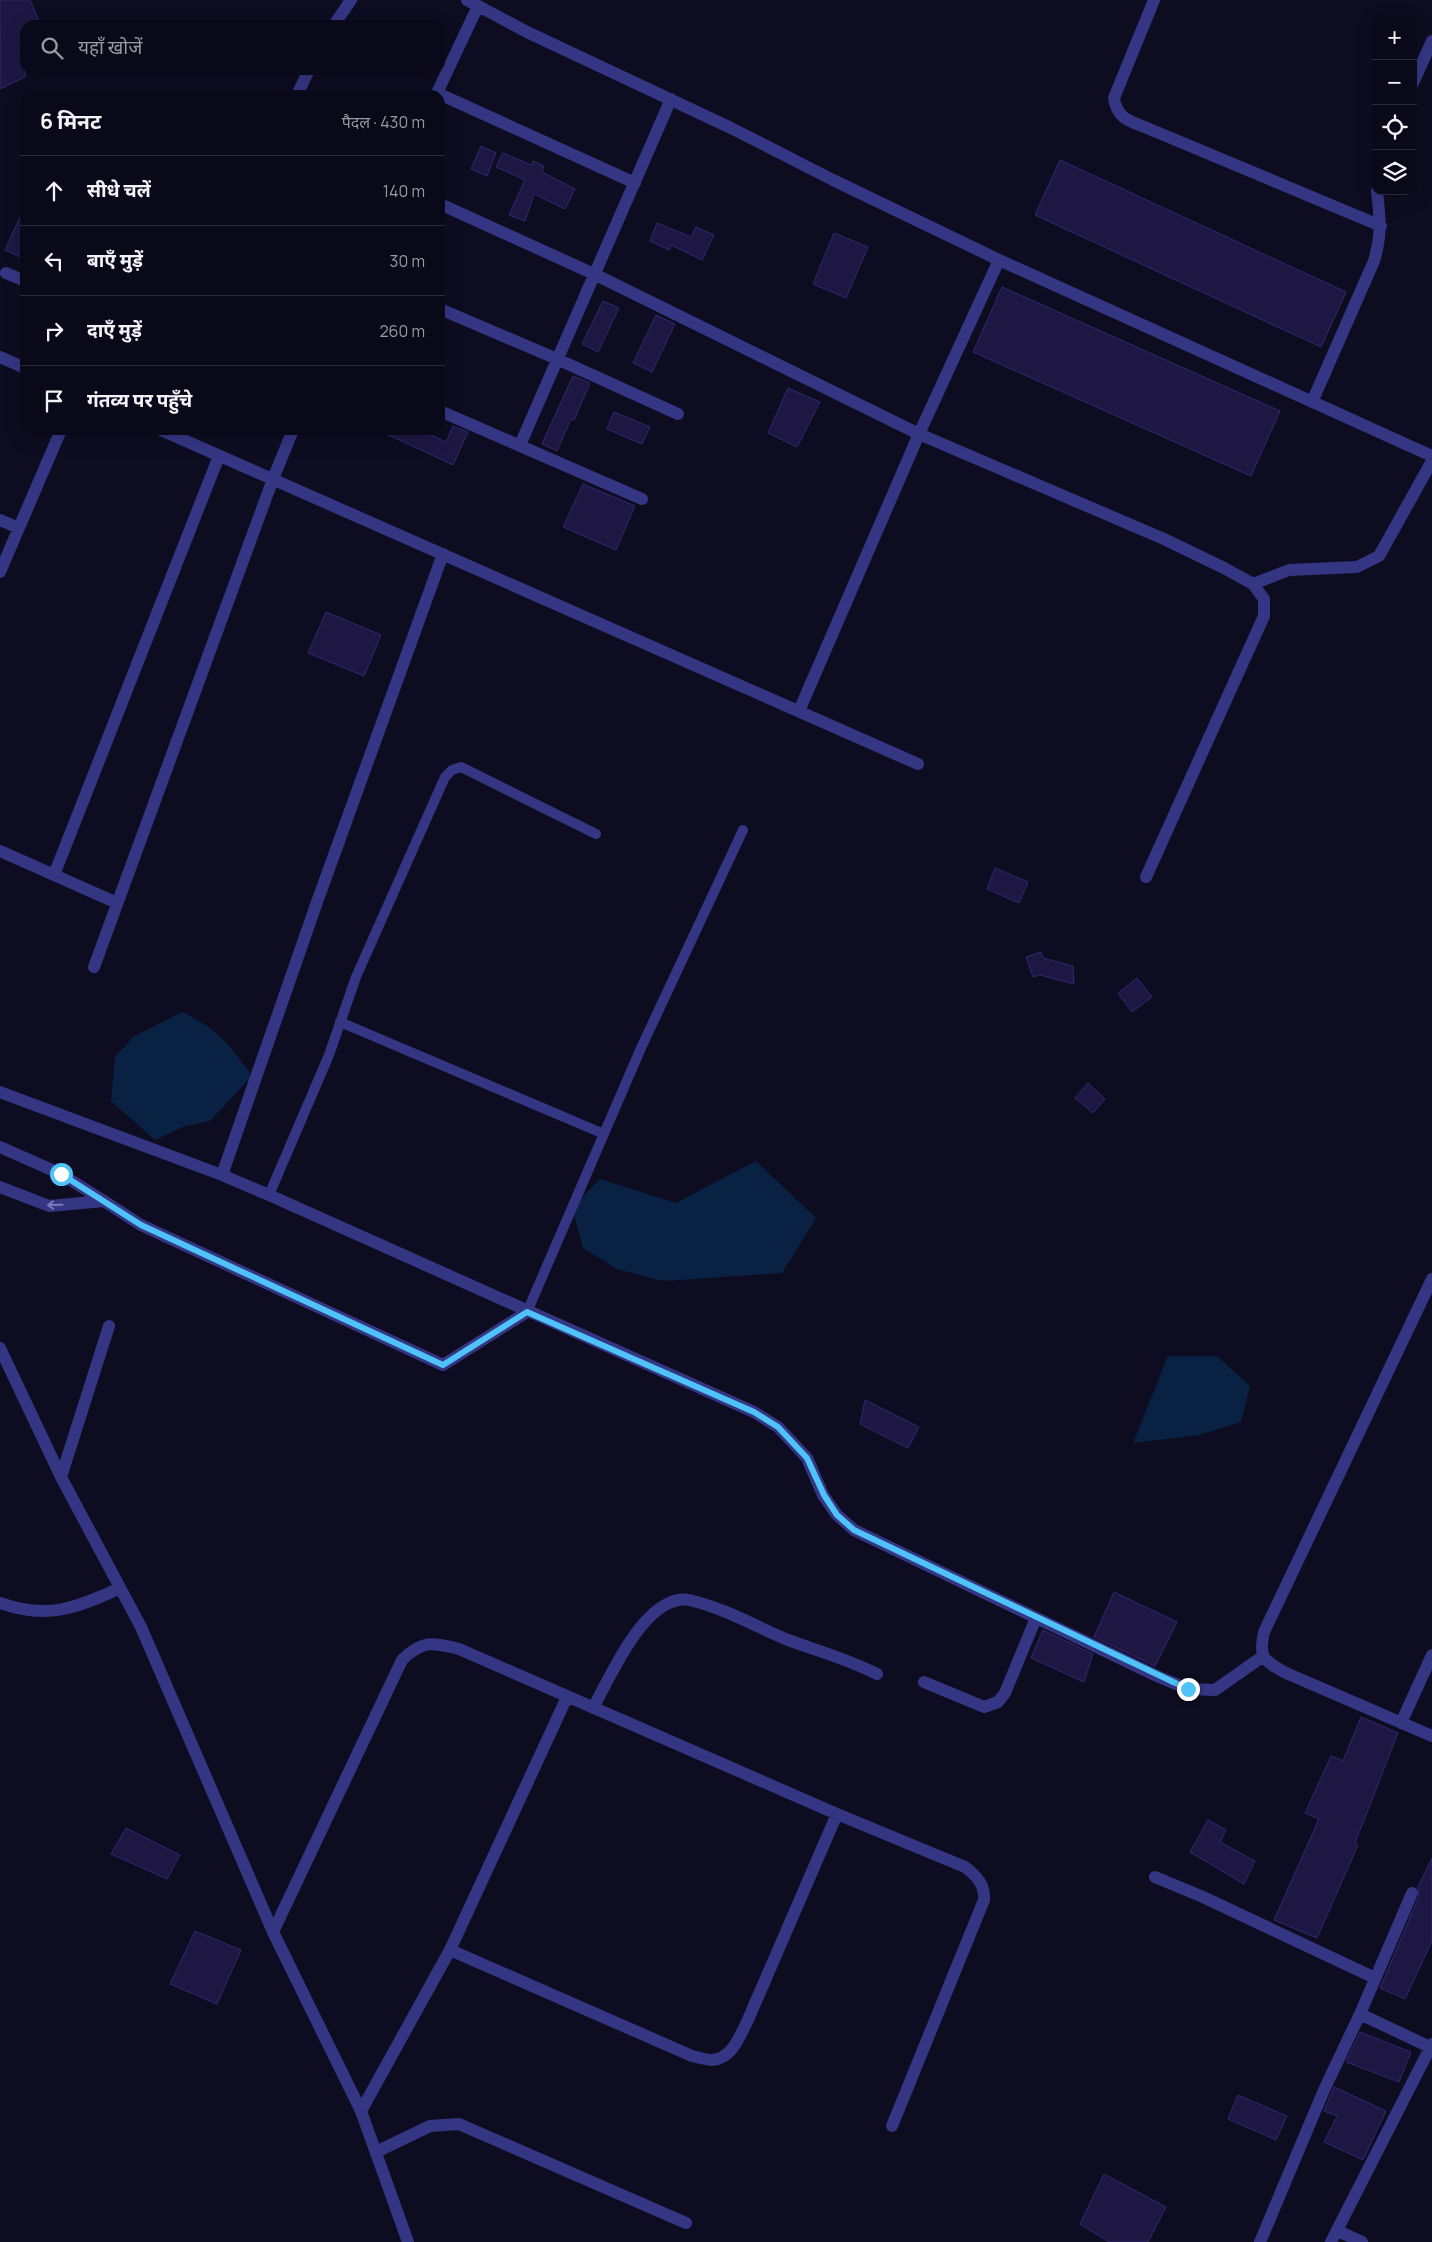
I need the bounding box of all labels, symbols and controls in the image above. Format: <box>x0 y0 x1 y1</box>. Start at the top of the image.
map controls <box>1372 15 1417 195</box>
button: + <box>1372 15 1417 60</box>
search box <box>20 20 445 75</box>
icon: search <box>38 34 66 62</box>
text: यहाँ खोजें <box>78 34 142 60</box>
button: − <box>1372 60 1417 105</box>
button: locate <box>1372 105 1417 150</box>
text: 6 मिनट <box>40 107 101 135</box>
text: पैदल · 430 m <box>342 111 425 133</box>
button: layers <box>1372 150 1417 195</box>
icon: ahead <box>40 177 68 205</box>
text: सीधे चलें <box>87 177 151 203</box>
text: 140 m <box>383 180 425 202</box>
icon: left <box>40 247 68 275</box>
text: बाएँ मुड़ें <box>87 247 143 273</box>
text: 30 m <box>390 250 425 272</box>
icon: right <box>40 317 68 345</box>
text: दाएँ मुड़ें <box>87 317 142 343</box>
text: 260 m <box>379 320 425 342</box>
icon: arrive <box>40 387 68 415</box>
text: गंतव्य पर पहुँचे <box>87 387 192 413</box>
route start <box>50 1163 73 1186</box>
one-way arrow <box>47 1200 64 1210</box>
route end <box>1177 1678 1200 1701</box>

